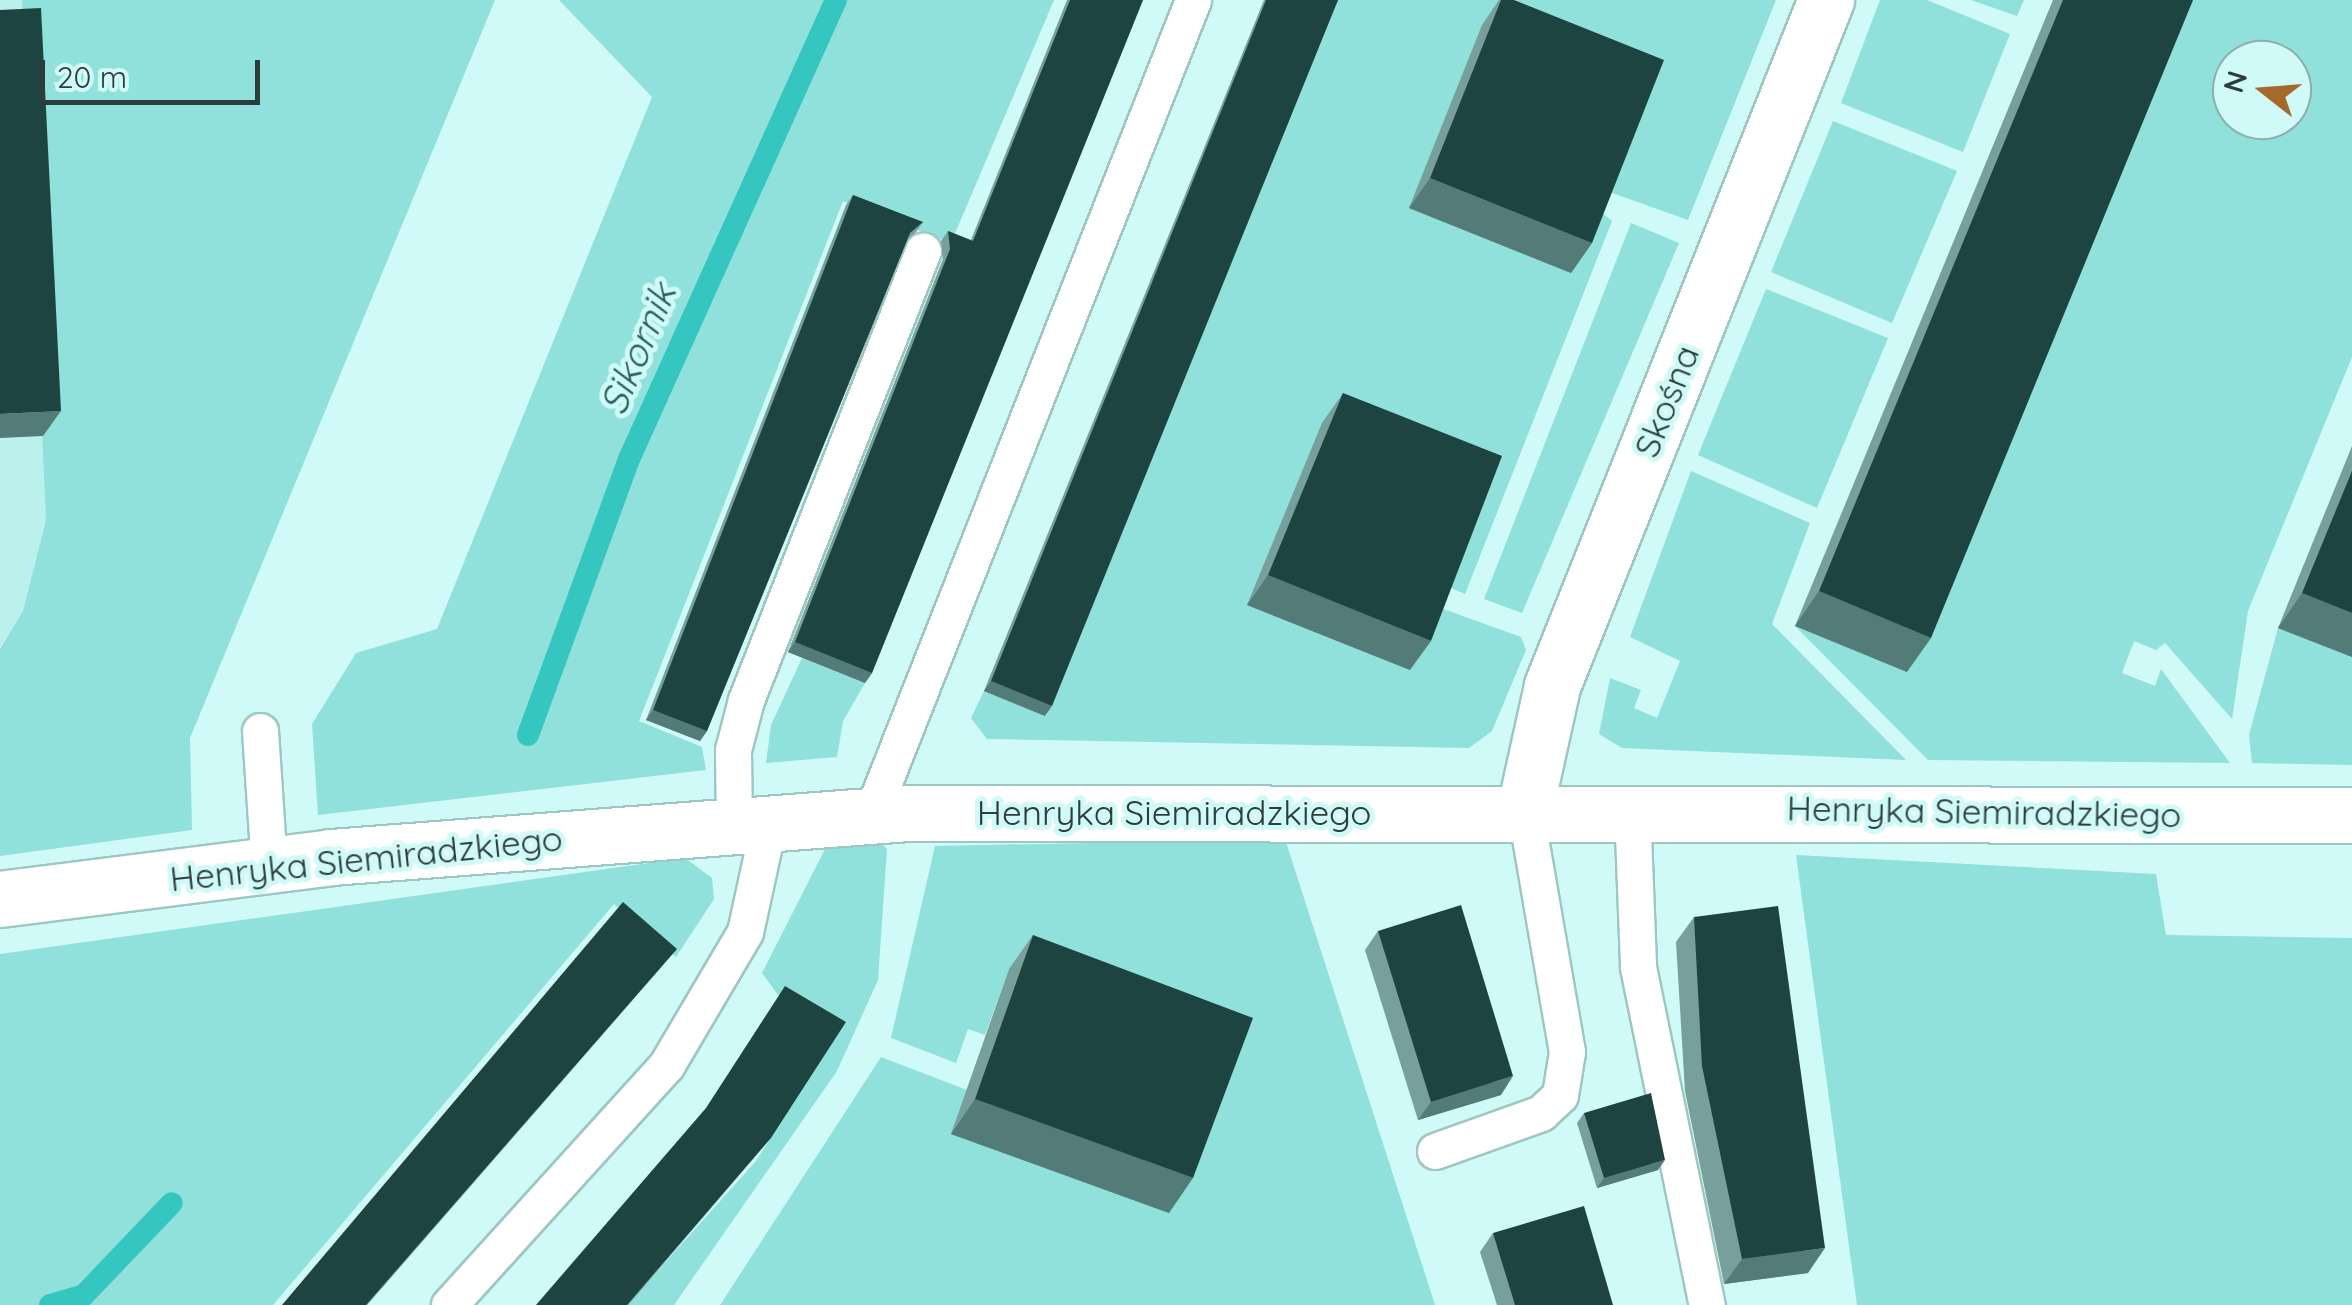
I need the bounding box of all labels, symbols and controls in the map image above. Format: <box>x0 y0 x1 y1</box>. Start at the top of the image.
scale bar <box>45 40 265 102</box>
north arrow <box>2212 40 2312 140</box>
text: 20 m <box>57 58 127 96</box>
text: N <box>2215 67 2254 97</box>
water label: Sikornik <box>590 277 686 421</box>
street label: Skośna <box>1625 339 1707 463</box>
street label: Henryka Siemiradzkiego <box>1786 787 2182 835</box>
street label: Henryka Siemiradzkiego <box>977 791 1371 833</box>
street label: Henryka Siemiradzkiego <box>168 816 564 900</box>

